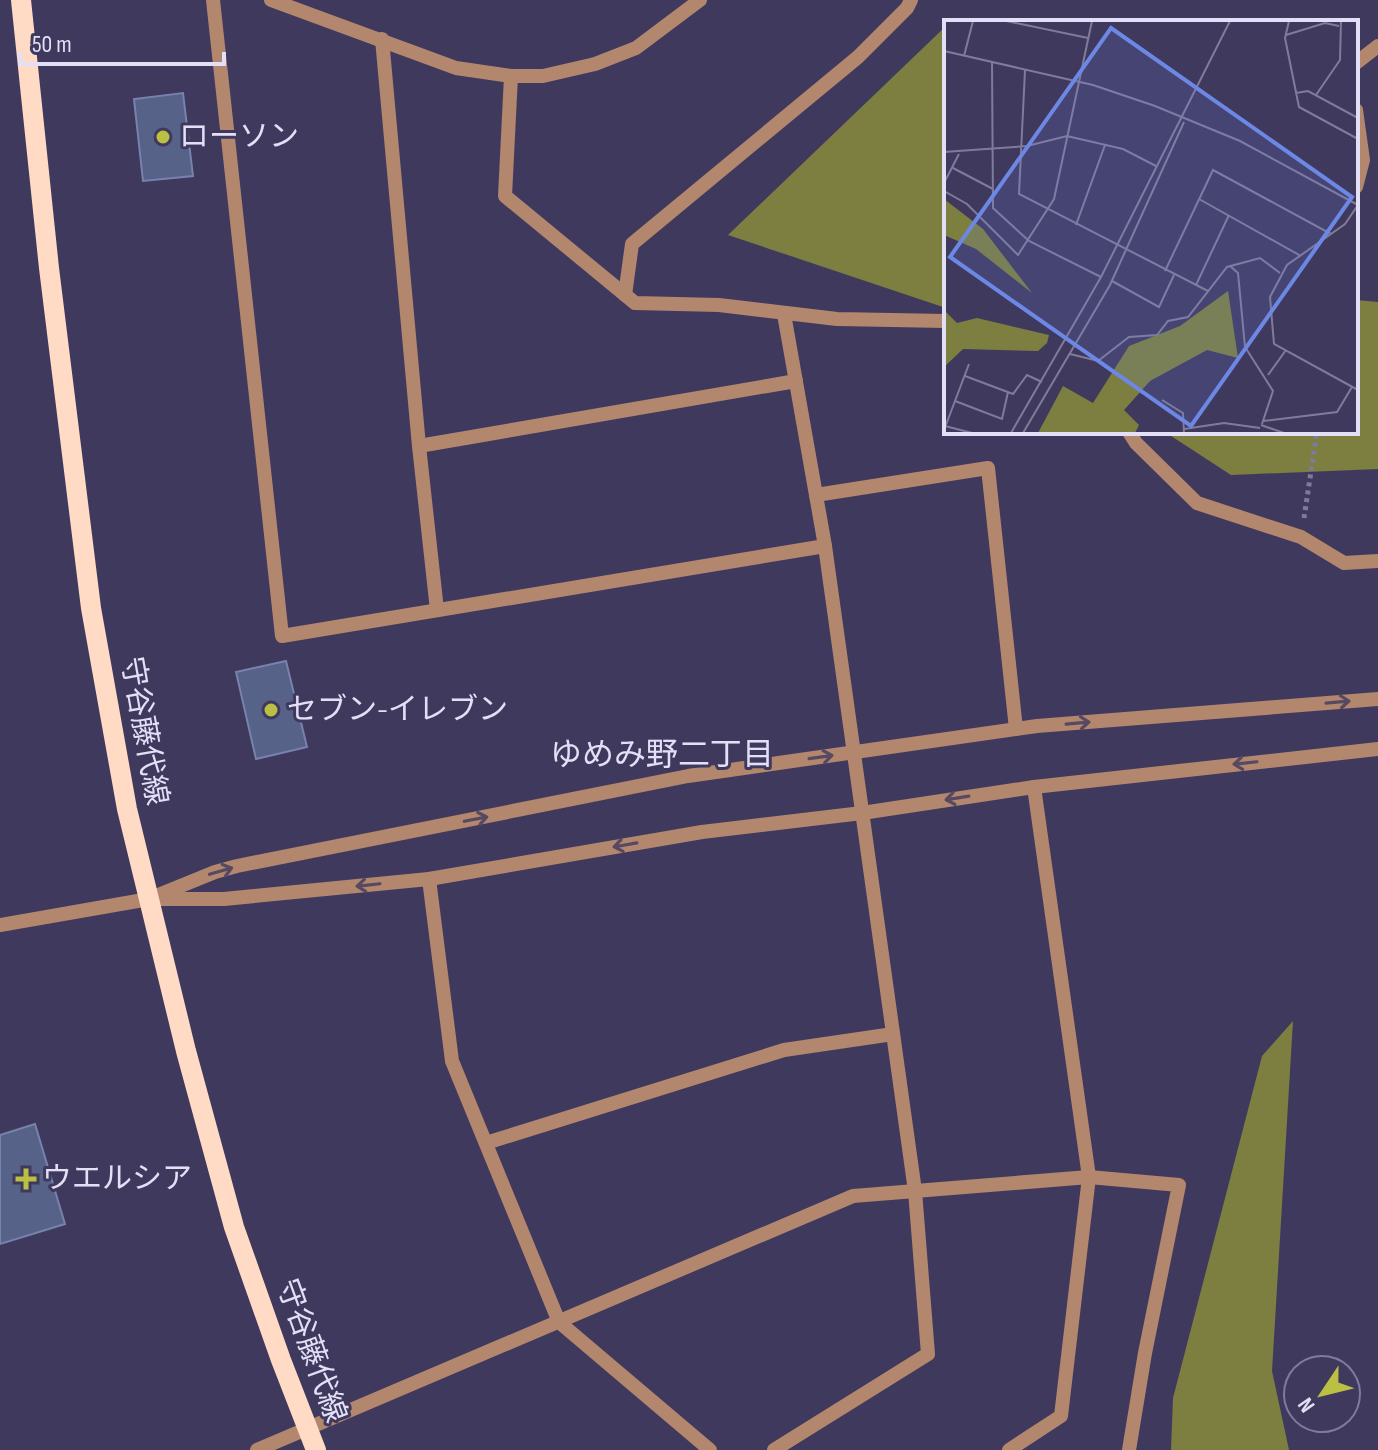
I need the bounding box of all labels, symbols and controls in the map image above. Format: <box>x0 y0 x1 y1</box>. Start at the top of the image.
scale bar <box>20 16 224 66</box>
inset map <box>944 20 1358 434</box>
text: 50 m <box>32 30 72 59</box>
place label: ローソン <box>179 119 299 155</box>
marker: ローソン <box>154 128 172 146</box>
street label: 守谷藤代線 <box>113 654 175 808</box>
place label: セブン-イレブン <box>287 692 508 728</box>
one-way arrow <box>1324 694 1351 709</box>
marker: セブン-イレブン <box>262 701 280 719</box>
one-way arrow <box>1064 715 1091 730</box>
district label: ゆめみ野二丁目 <box>550 736 774 775</box>
one-way arrow <box>808 749 833 764</box>
one-way arrow <box>1232 756 1259 771</box>
one-way arrow <box>945 792 970 807</box>
one-way arrow <box>463 810 488 825</box>
one-way arrow <box>613 838 638 853</box>
one-way arrow <box>208 863 234 878</box>
one-way arrow <box>355 877 382 892</box>
place label: ウエルシア <box>42 1161 192 1197</box>
marker: ウエルシア <box>17 1170 35 1188</box>
street label: 守谷藤代線 <box>268 1274 354 1428</box>
north arrow <box>1282 1354 1362 1434</box>
text: N <box>1292 1392 1321 1417</box>

